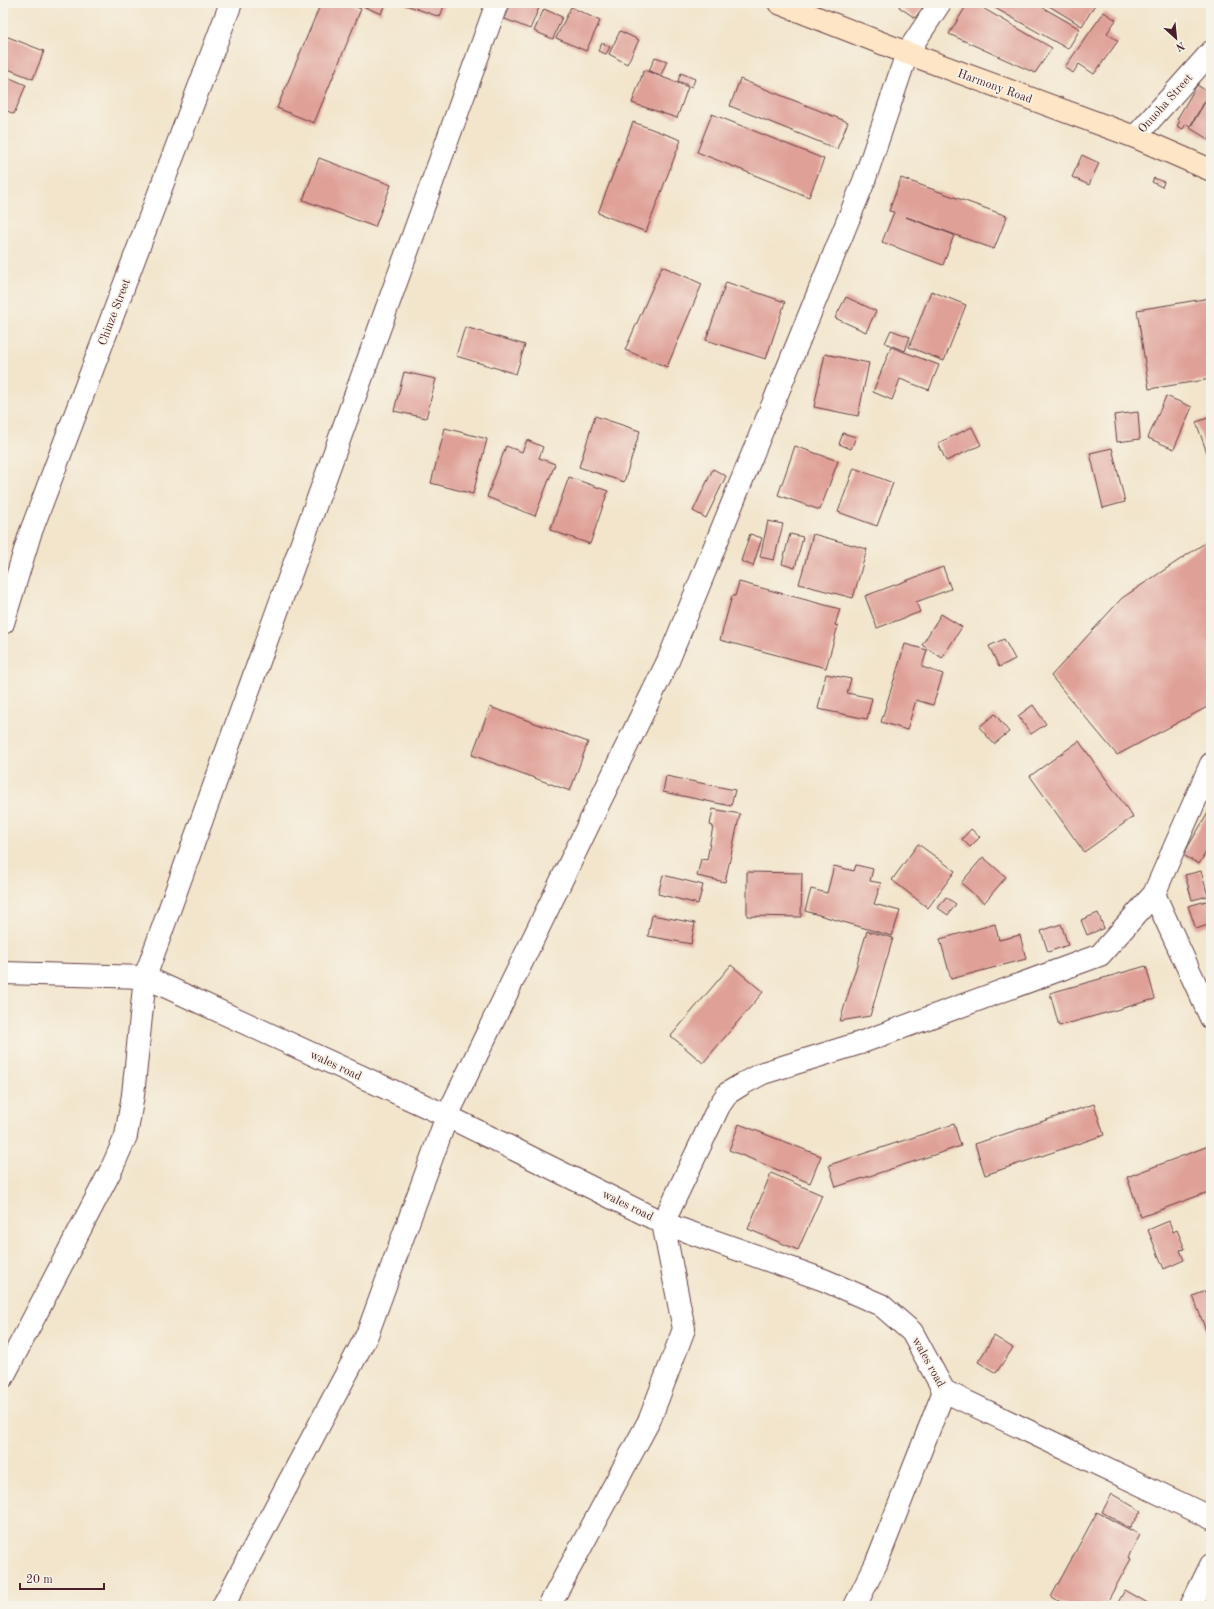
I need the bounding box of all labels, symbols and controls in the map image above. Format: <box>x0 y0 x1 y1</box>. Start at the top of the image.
north arrow <box>1156 18 1196 58</box>
text: N <box>1173 39 1186 53</box>
street label: Harmony Road <box>956 68 1034 106</box>
street label: Onuoha Street <box>1136 72 1195 135</box>
street label: Chinze Street <box>97 277 133 347</box>
street label: wales road <box>308 1049 363 1083</box>
street label: wales road <box>600 1188 655 1223</box>
street label: wales road <box>909 1335 947 1390</box>
scale bar <box>20 1565 104 1591</box>
text: 20 m <box>26 1574 53 1586</box>

